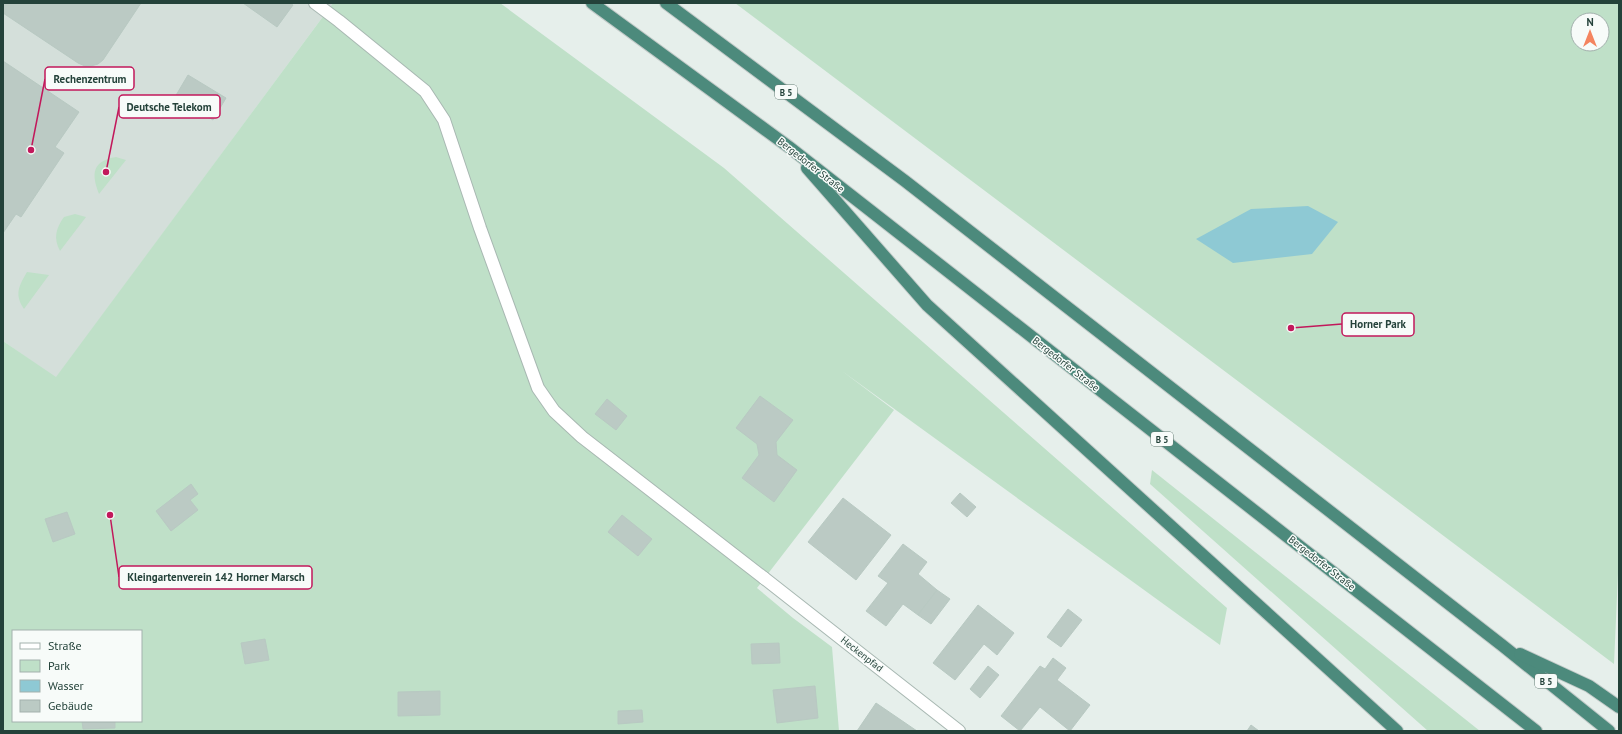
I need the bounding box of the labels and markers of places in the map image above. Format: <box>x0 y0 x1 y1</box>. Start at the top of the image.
callout: Rechenzentrum <box>45 67 134 90</box>
callout: Deutsche Telekom <box>119 95 220 118</box>
callout: Horner Park <box>1342 313 1414 336</box>
callout: Kleingartenverein 142 Horner Marsch <box>119 566 312 589</box>

